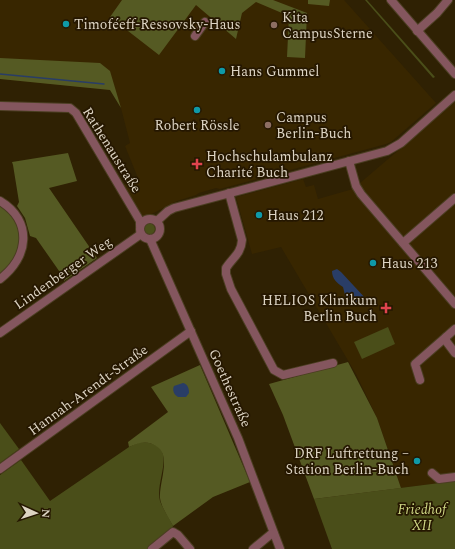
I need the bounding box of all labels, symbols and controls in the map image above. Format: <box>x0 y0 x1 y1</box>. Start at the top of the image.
place label: Kita CampusSterne <box>282 7 373 44</box>
place label: Timoféeff-Ressovsky-Haus <box>74 14 241 35</box>
marker: Timoféeff-Ressovsky-Haus <box>61 19 71 29</box>
marker: Kita CampusSterne <box>269 20 279 30</box>
place label: Hans Gummel <box>230 61 319 82</box>
marker: Hans Gummel <box>217 66 227 76</box>
street label: Rathenaustraße <box>77 103 147 197</box>
marker: Robert Rössle <box>192 105 202 115</box>
place label: Campus Berlin-Buch <box>276 107 352 144</box>
place label: Robert Rössle <box>154 115 240 136</box>
marker: Campus Berlin-Buch <box>263 120 273 130</box>
place label: Hochschulambulanz Charité Buch <box>206 146 333 183</box>
marker: Hochschulambulanz Charité Buch <box>191 158 203 170</box>
place label: Haus 212 <box>267 205 324 226</box>
marker: Haus 212 <box>254 210 264 220</box>
street label: Lindenberger Weg <box>10 231 116 315</box>
place label: Haus 213 <box>381 253 438 274</box>
marker: Haus 213 <box>368 258 378 268</box>
place label: HELIOS Klinikum Berlin Buch <box>262 290 377 327</box>
marker: HELIOS Klinikum Berlin Buch <box>380 302 392 314</box>
street label: Hannah-Arendt-Straße <box>24 339 152 441</box>
street label: Goethestraße <box>203 345 257 431</box>
place label: DRF Luftrettung – Station Berlin-Buch <box>286 443 409 480</box>
marker: DRF Luftrettung – Station Berlin-Buch <box>412 456 422 466</box>
north arrow <box>16 493 56 533</box>
park label: Friedhof XII <box>398 499 449 536</box>
text: N <box>37 509 54 518</box>

